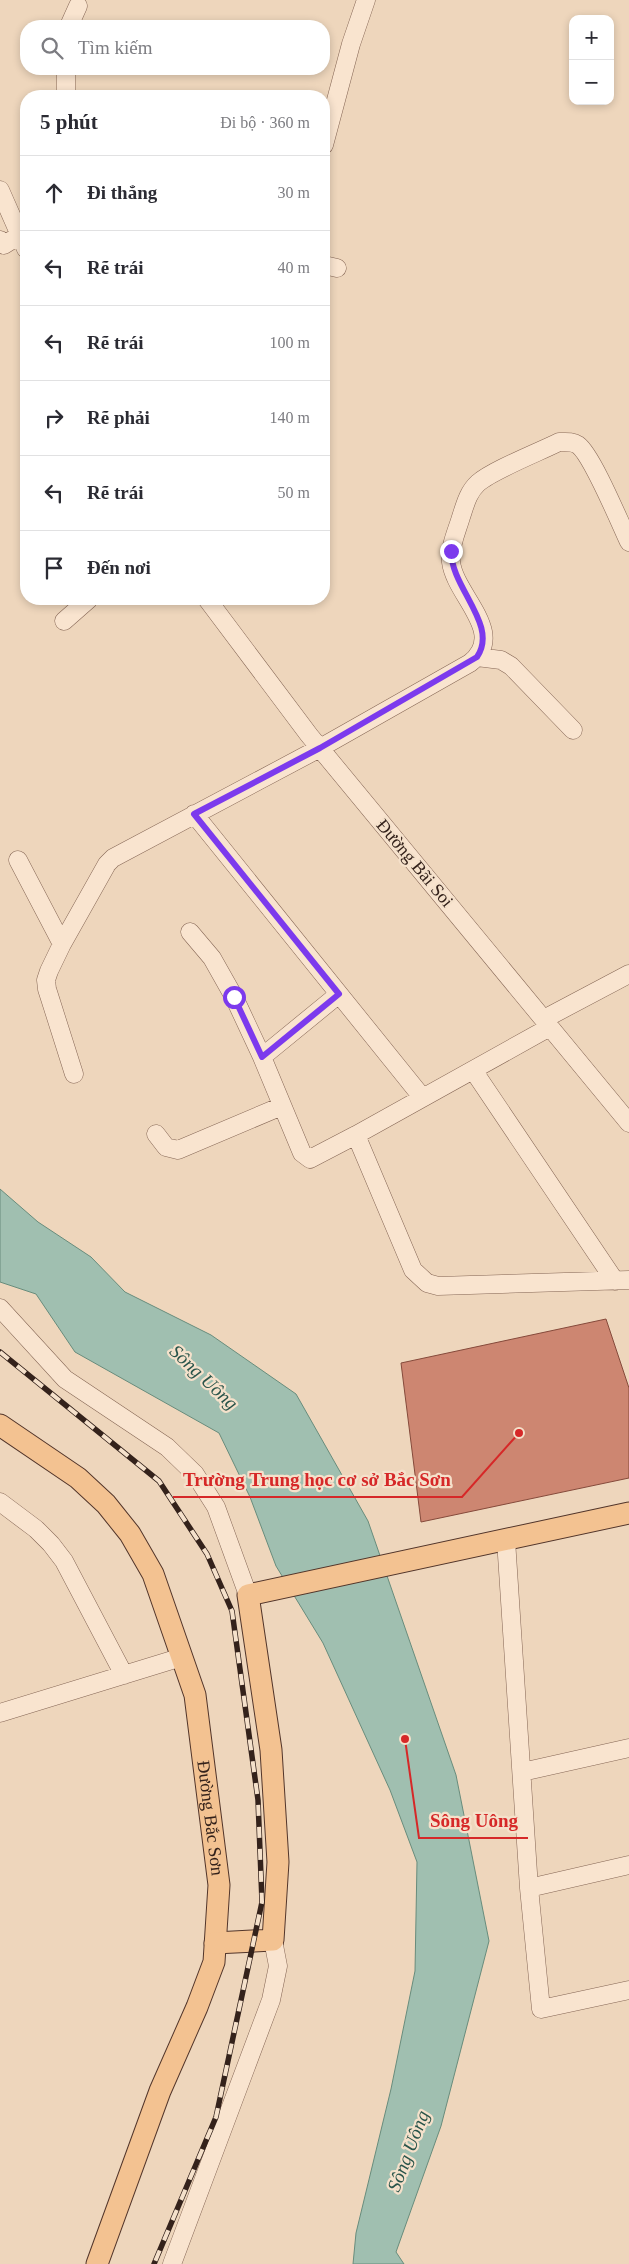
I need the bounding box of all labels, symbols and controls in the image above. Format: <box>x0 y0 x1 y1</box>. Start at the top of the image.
map controls <box>569 15 614 105</box>
button: + <box>569 15 614 60</box>
search box <box>20 20 330 75</box>
icon: search <box>38 34 66 62</box>
text: Tìm kiếm <box>78 37 152 58</box>
button: − <box>569 60 614 105</box>
text: 5 phút <box>40 110 98 134</box>
text: Đi bộ · 360 m <box>220 114 310 131</box>
icon: ahead <box>40 179 68 207</box>
text: Đi thẳng <box>87 182 157 203</box>
text: 30 m <box>278 184 310 201</box>
icon: left <box>40 254 68 282</box>
text: Rẽ trái <box>87 257 143 278</box>
text: 40 m <box>278 259 310 276</box>
icon: left <box>40 329 68 357</box>
text: Rẽ trái <box>87 332 143 353</box>
text: 100 m <box>270 334 310 351</box>
icon: right <box>40 404 68 432</box>
text: Rẽ phải <box>87 407 150 428</box>
text: 140 m <box>270 409 310 426</box>
icon: left <box>40 479 68 507</box>
text: Rẽ trái <box>87 482 143 503</box>
text: 50 m <box>278 484 310 501</box>
route end <box>440 540 463 563</box>
icon: arrive <box>40 554 68 582</box>
text: Đến nơi <box>87 557 151 578</box>
street label: Đường Bãi Soi <box>373 815 457 911</box>
route start <box>223 986 246 1009</box>
water label: Sông Uông <box>166 1340 242 1414</box>
callout: Trường Trung học cơ sở Bắc Sơn <box>173 1463 462 1497</box>
text: Trường Trung học cơ sở Bắc Sơn <box>183 1469 451 1490</box>
street label: Đường Bắc Sơn <box>193 1759 228 1877</box>
callout: Sông Uông <box>419 1804 528 1838</box>
text: Sông Uông <box>430 1810 519 1831</box>
water label: Sông Uông <box>383 2108 433 2194</box>

